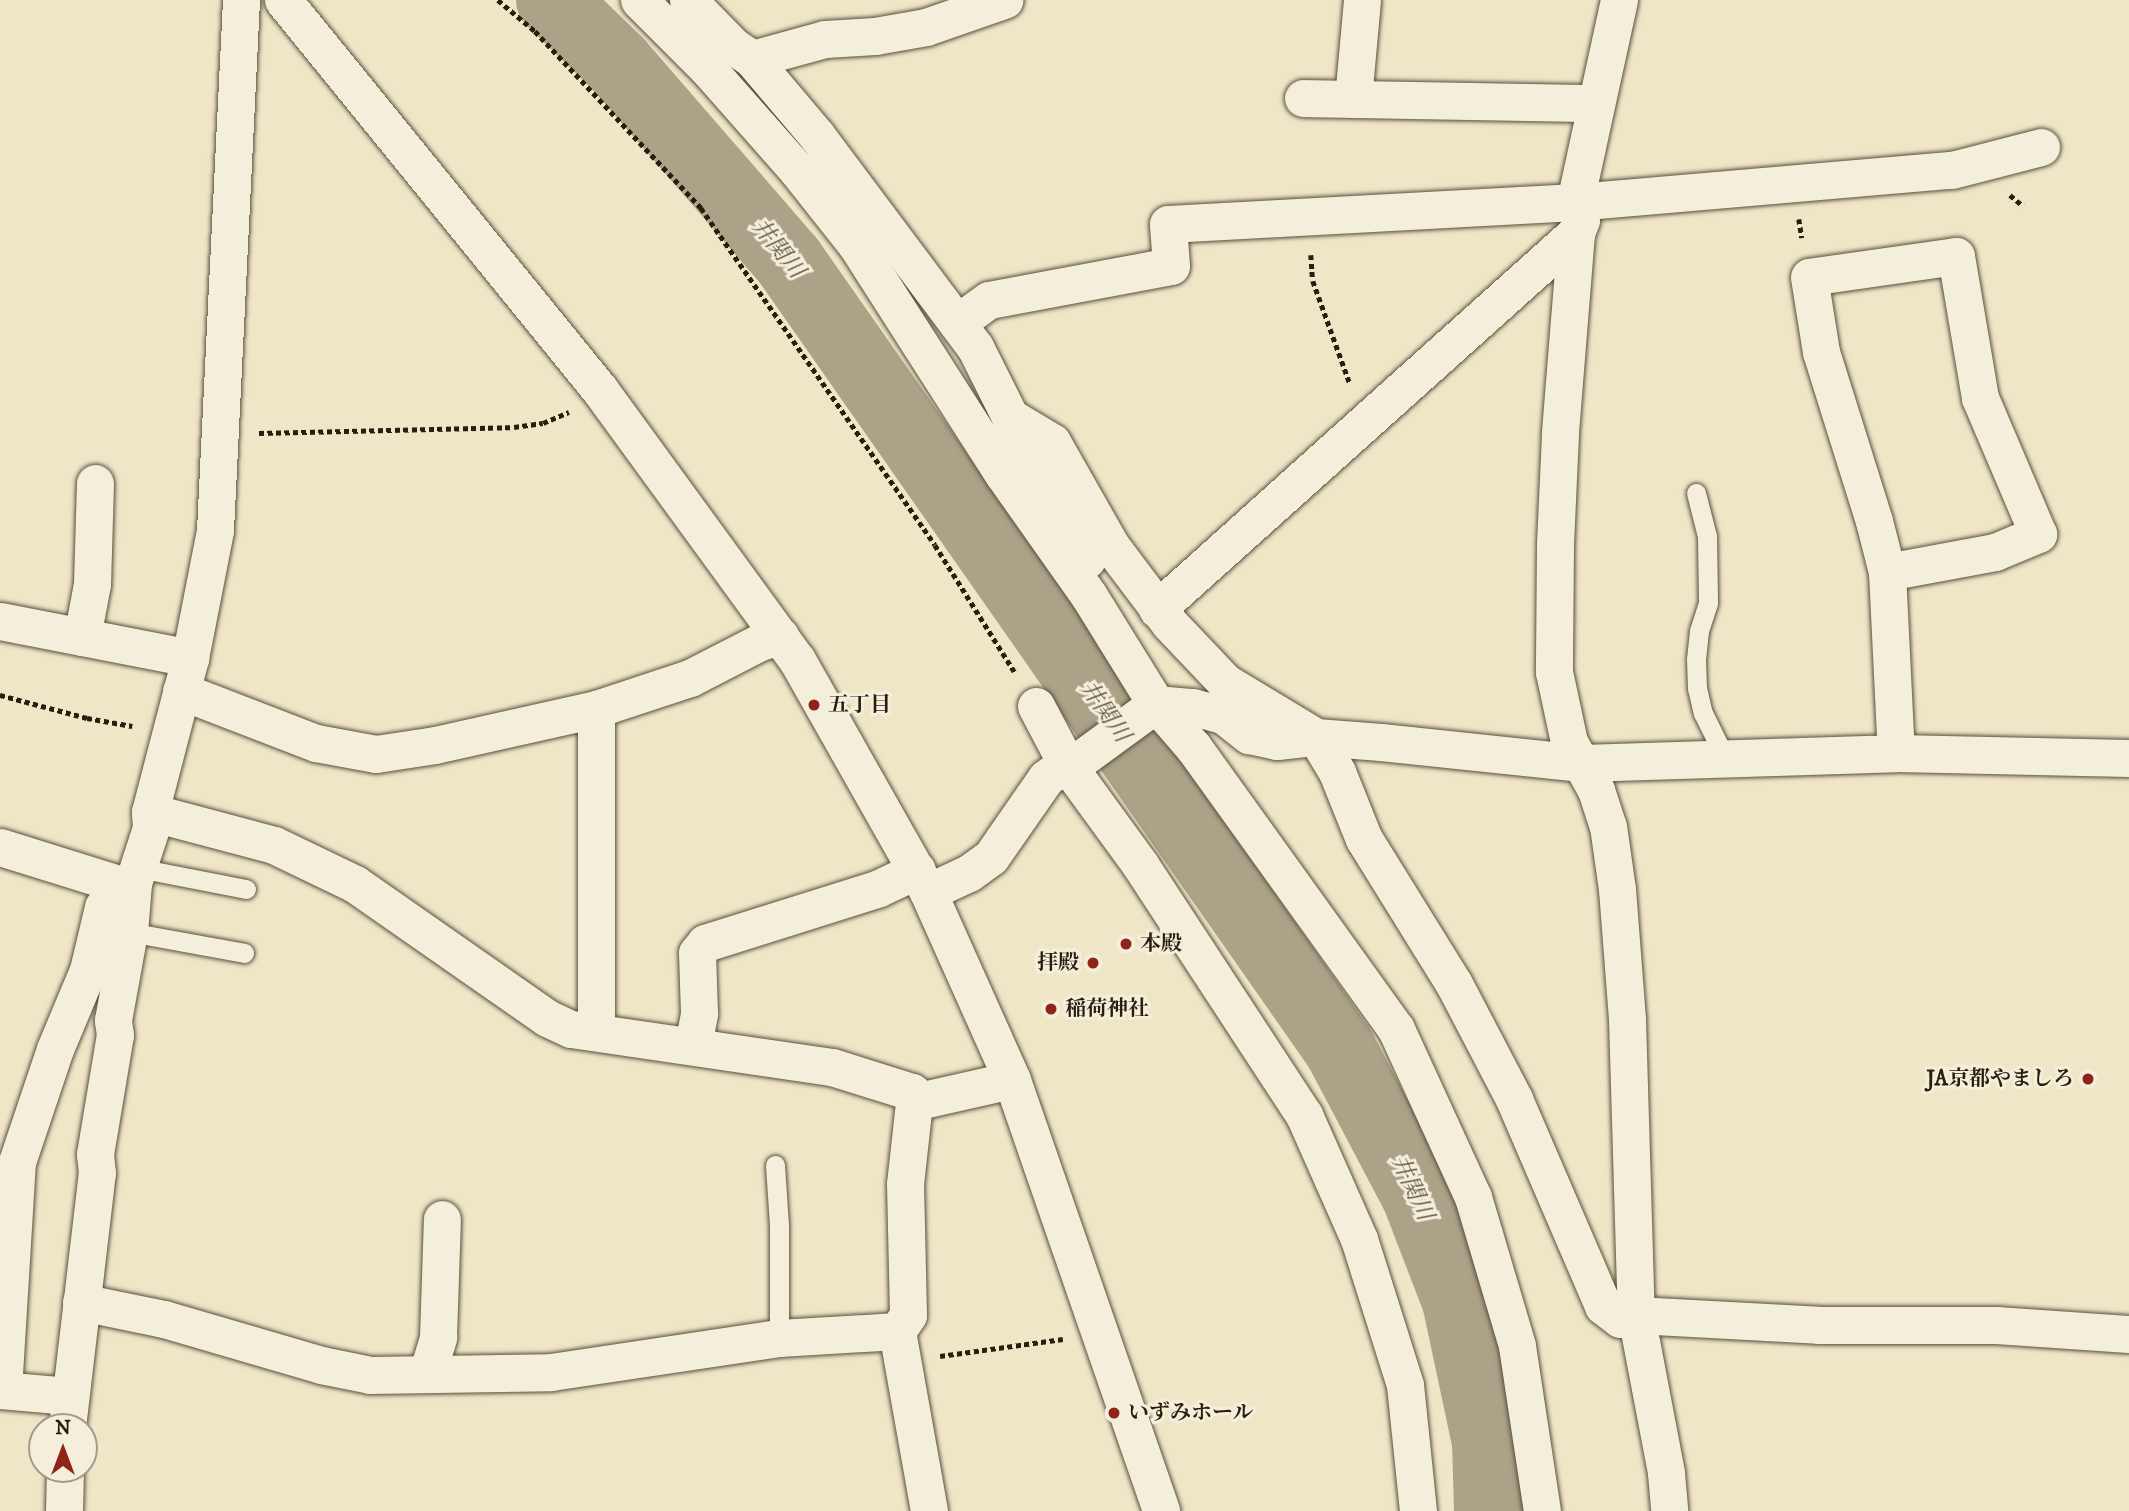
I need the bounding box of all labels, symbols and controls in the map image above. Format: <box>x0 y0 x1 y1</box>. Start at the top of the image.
water label: 井関川 <box>745 214 809 284</box>
water label: 井関川 <box>1073 676 1135 748</box>
place label: 五丁目 <box>828 692 891 718</box>
marker: 五丁目 <box>806 697 822 713</box>
place label: 本殿 <box>1140 931 1182 957</box>
marker: 本殿 <box>1118 936 1134 952</box>
place label: 拝殿 <box>1037 950 1079 976</box>
marker: 拝殿 <box>1085 955 1101 971</box>
place label: 稲荷神社 <box>1065 996 1149 1022</box>
marker: 稲荷神社 <box>1043 1001 1059 1017</box>
place label: JA京都やましろ <box>1927 1066 2074 1092</box>
marker: JA京都やましろ <box>2080 1071 2096 1087</box>
water label: 井関川 <box>1384 1151 1438 1225</box>
place label: いずみホール <box>1128 1400 1254 1426</box>
marker: いずみホール <box>1106 1405 1122 1421</box>
north arrow <box>28 1413 98 1483</box>
text: N <box>55 1417 71 1440</box>

